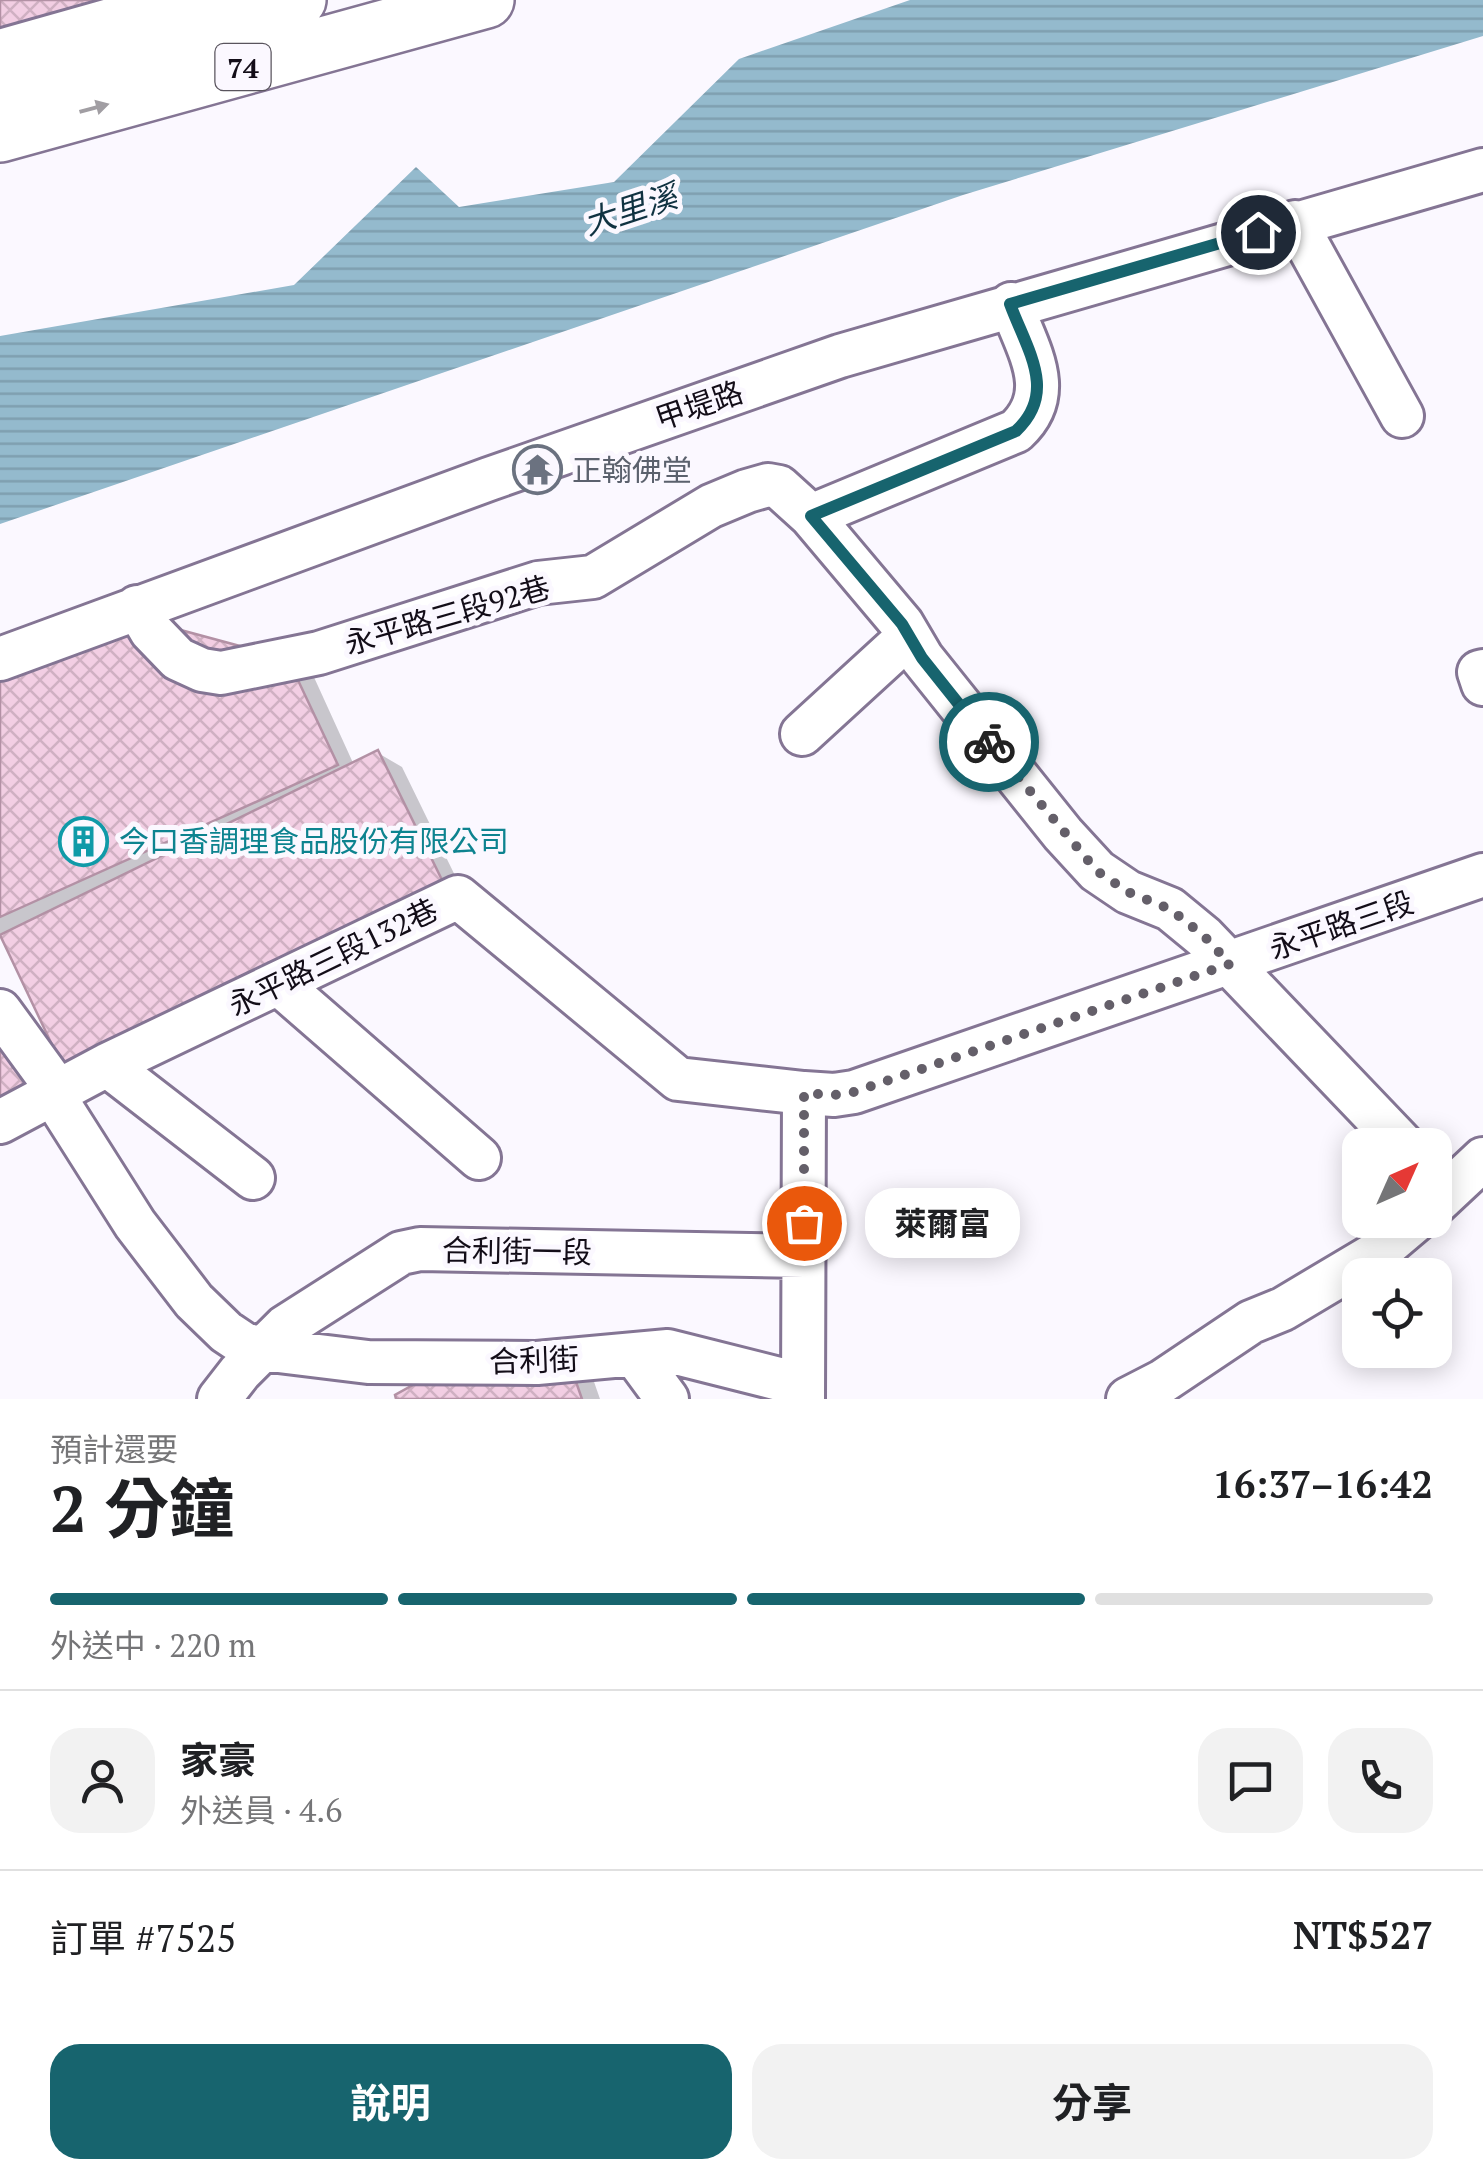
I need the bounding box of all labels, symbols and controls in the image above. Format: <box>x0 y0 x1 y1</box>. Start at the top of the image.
road number: 74 <box>216 44 270 90</box>
one-way arrow <box>79 100 110 115</box>
water label: 大里溪 <box>578 173 686 244</box>
pin <box>1216 190 1301 275</box>
icon: home <box>1231 205 1286 260</box>
street label: 甲堤路 <box>650 371 748 439</box>
temple icon: 正翰佛堂 <box>511 444 563 496</box>
place label: 正翰佛堂 <box>572 450 692 490</box>
street label: 永平路三段92巷 <box>340 567 554 663</box>
courier <box>939 692 1039 792</box>
icon: bike <box>962 715 1017 770</box>
building icon: 今口香調理食品股份有限公司 <box>58 815 110 867</box>
place label: 今口香調理食品股份有限公司 <box>119 821 509 861</box>
street label: 永平路三段 <box>1264 882 1418 968</box>
street label: 永平路三段132巷 <box>222 889 444 1025</box>
north arrow <box>1342 1128 1452 1238</box>
map controls <box>1342 1128 1452 1368</box>
pin <box>762 1181 847 1266</box>
callout: 萊爾富 <box>864 1188 1019 1258</box>
icon: bag <box>777 1196 832 1251</box>
text: 萊爾富 <box>894 1202 991 1244</box>
street label: 合利街一段 <box>442 1230 592 1272</box>
button: locate <box>1342 1258 1452 1368</box>
street label: 合利街 <box>488 1338 580 1382</box>
text: 預計還要 <box>50 1428 178 1470</box>
text: 16:37–16:42 <box>1212 1459 1433 1509</box>
text: 2 分鐘 <box>50 1464 234 1551</box>
text: 外送中 · 220 m <box>50 1624 256 1666</box>
button: person <box>50 1728 155 1833</box>
button: chat <box>1198 1728 1303 1833</box>
button: phone <box>1328 1728 1433 1833</box>
text: 家豪 <box>180 1735 256 1785</box>
text: 外送員 · 4.6 <box>180 1789 342 1831</box>
text: NT$527 <box>1293 1910 1433 1960</box>
text: 訂單 #7525 <box>50 1913 237 1963</box>
button: 說明 <box>50 2044 732 2159</box>
button: 分享 <box>752 2044 1433 2159</box>

